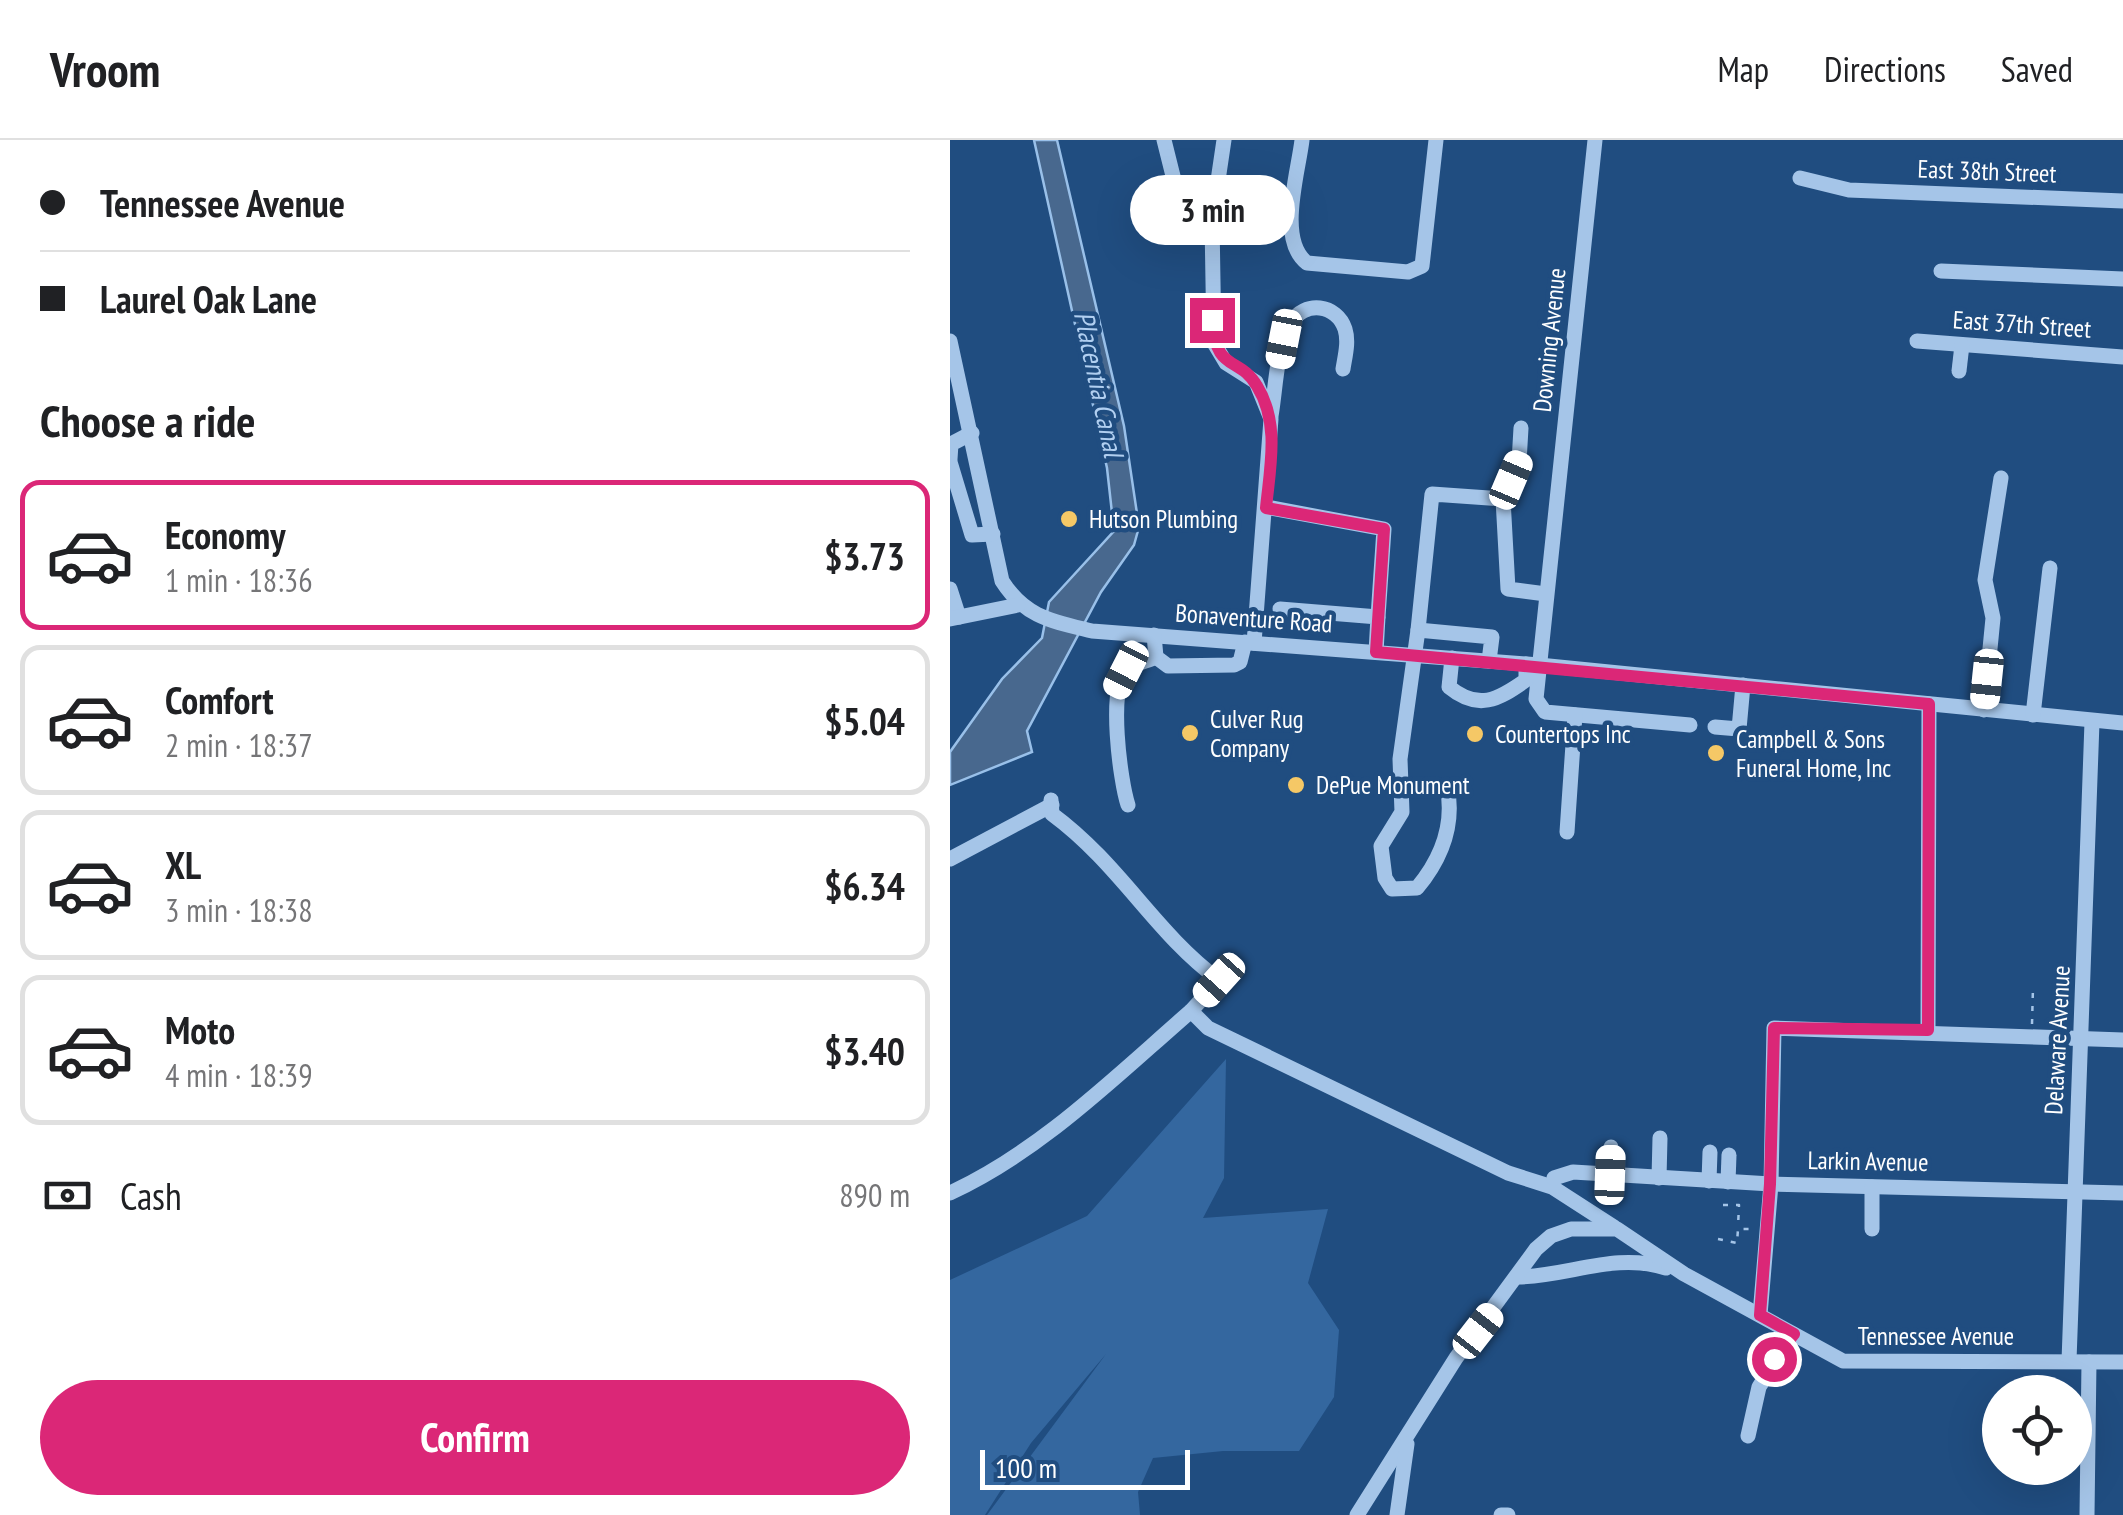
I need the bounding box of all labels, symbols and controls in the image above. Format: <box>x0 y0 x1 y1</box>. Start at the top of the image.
text: Vroom <box>50 38 160 100</box>
text: Map <box>1718 46 1769 92</box>
text: Directions <box>1824 46 1946 92</box>
text: Saved <box>2001 46 2073 92</box>
street label: East 38th Street <box>1917 153 2057 189</box>
callout: 3 min <box>1130 175 1294 245</box>
text: Tennessee Avenue <box>100 178 345 227</box>
text: 3 min <box>1180 189 1245 231</box>
street label: Downing Avenue <box>1526 266 1572 414</box>
text: Laurel Oak Lane <box>100 274 317 323</box>
route end <box>1190 298 1235 343</box>
street label: East 37th Street <box>1952 303 2092 345</box>
car <box>1264 307 1304 371</box>
water label: Placentia Canal <box>1066 308 1134 463</box>
text: Choose a ride <box>40 391 255 449</box>
car <box>1485 447 1537 513</box>
place label: Hutson Plumbing <box>1089 503 1238 535</box>
marker: Hutson Plumbing <box>1058 508 1080 530</box>
icon: car <box>45 510 135 600</box>
text: Economy <box>165 510 285 559</box>
text: $3.73 <box>824 531 905 580</box>
text: 1 min · 18:36 <box>165 559 313 601</box>
street label: Bonaventure Road <box>1174 597 1334 639</box>
car <box>1099 636 1153 704</box>
car <box>1969 648 2005 710</box>
icon: car <box>45 675 135 765</box>
text: Comfort <box>165 675 274 724</box>
text: $5.04 <box>824 696 905 745</box>
place label: Culver Rug Company <box>1210 703 1304 764</box>
place label: Countertops Inc <box>1495 718 1631 750</box>
marker: Culver Rug Company <box>1179 722 1201 744</box>
marker: Countertops Inc <box>1464 723 1486 745</box>
place label: Campbell & Sons Funeral Home, Inc <box>1736 723 1891 784</box>
text: 2 min · 18:37 <box>165 724 313 766</box>
marker: Campbell & Sons Funeral Home, Inc <box>1705 742 1727 764</box>
place label: DePue Monument <box>1316 769 1470 801</box>
marker: DePue Monument <box>1285 774 1307 796</box>
icon: car <box>45 840 135 930</box>
text: XL <box>165 840 201 889</box>
text: $6.34 <box>824 861 905 910</box>
text: 3 min · 18:38 <box>165 889 313 931</box>
car <box>1188 948 1250 1012</box>
street label: Delaware Avenue <box>2037 965 2077 1115</box>
icon: car <box>45 1005 135 1095</box>
text: Moto <box>165 1005 235 1054</box>
text: $3.40 <box>824 1026 905 1075</box>
text: 4 min · 18:39 <box>165 1054 313 1096</box>
car <box>1594 1144 1626 1206</box>
street label: Larkin Avenue <box>1807 1144 1929 1178</box>
icon: cash <box>40 1168 95 1223</box>
text: Cash <box>120 1171 182 1220</box>
text: 890 m <box>839 1174 910 1216</box>
car <box>1448 1298 1508 1364</box>
street label: Tennessee Avenue <box>1858 1320 2014 1352</box>
route start <box>1752 1337 1797 1382</box>
map controls <box>1982 1375 2092 1485</box>
button: locate <box>1982 1375 2092 1485</box>
button: Confirm <box>40 1380 910 1495</box>
scale bar <box>980 1445 1190 1490</box>
text: 100 m <box>995 1449 1057 1486</box>

